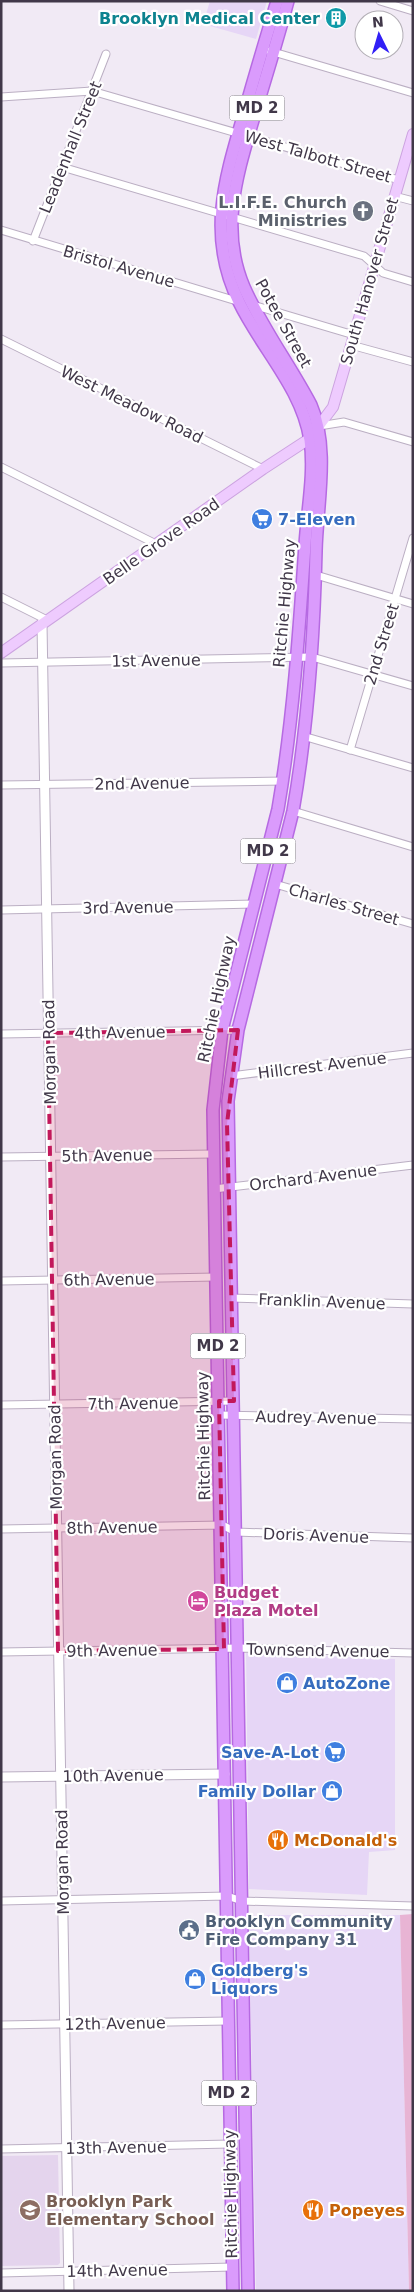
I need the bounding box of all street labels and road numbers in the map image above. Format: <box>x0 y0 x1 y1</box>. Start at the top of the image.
street label: Leadenhall Street <box>35 78 106 216</box>
road number: MD 2 <box>230 96 284 120</box>
street label: West Talbott Street <box>242 126 394 187</box>
street label: South Hanover Street <box>337 195 402 367</box>
street label: Bristol Avenue <box>61 241 177 292</box>
street label: Potee Street <box>251 276 316 371</box>
street label: West Meadow Road <box>57 362 206 447</box>
street label: Belle Grove Road <box>99 494 223 589</box>
street label: Ritchie Highway <box>269 538 300 668</box>
street label: 2nd Street <box>360 601 403 687</box>
street label: 1st Avenue <box>111 650 201 671</box>
street label: 2nd Avenue <box>94 773 190 794</box>
road number: MD 2 <box>240 838 296 864</box>
street label: Charles Street <box>286 880 401 929</box>
street label: 3rd Avenue <box>82 897 174 918</box>
street label: Ritchie Highway <box>194 934 239 1064</box>
street label: Morgan Road <box>39 999 60 1105</box>
street label: 4th Avenue <box>74 1022 166 1043</box>
street label: Hillcrest Avenue <box>257 1048 387 1083</box>
street label: 5th Avenue <box>61 1145 153 1166</box>
street label: Orchard Avenue <box>248 1160 378 1195</box>
street label: 6th Avenue <box>63 1269 155 1290</box>
street label: Franklin Avenue <box>258 1290 386 1313</box>
road number: MD 2 <box>190 1334 246 1358</box>
street label: Ritchie Highway <box>193 1371 214 1501</box>
street label: 7th Avenue <box>87 1393 179 1414</box>
street label: Morgan Road <box>45 1404 66 1510</box>
street label: Audrey Avenue <box>255 1407 377 1428</box>
street label: 8th Avenue <box>66 1517 158 1538</box>
street label: Doris Avenue <box>263 1524 369 1547</box>
street label: 9th Avenue <box>66 1640 158 1661</box>
street label: Townsend Avenue <box>245 1640 390 1661</box>
street label: 10th Avenue <box>62 1765 164 1786</box>
street label: Morgan Road <box>52 1809 73 1915</box>
street label: 12th Avenue <box>64 2013 166 2034</box>
road number: MD 2 <box>202 2080 256 2106</box>
street label: Ritchie Highway <box>220 2129 241 2259</box>
street label: 13th Avenue <box>65 2137 167 2158</box>
street label: 14th Avenue <box>66 2260 168 2281</box>

